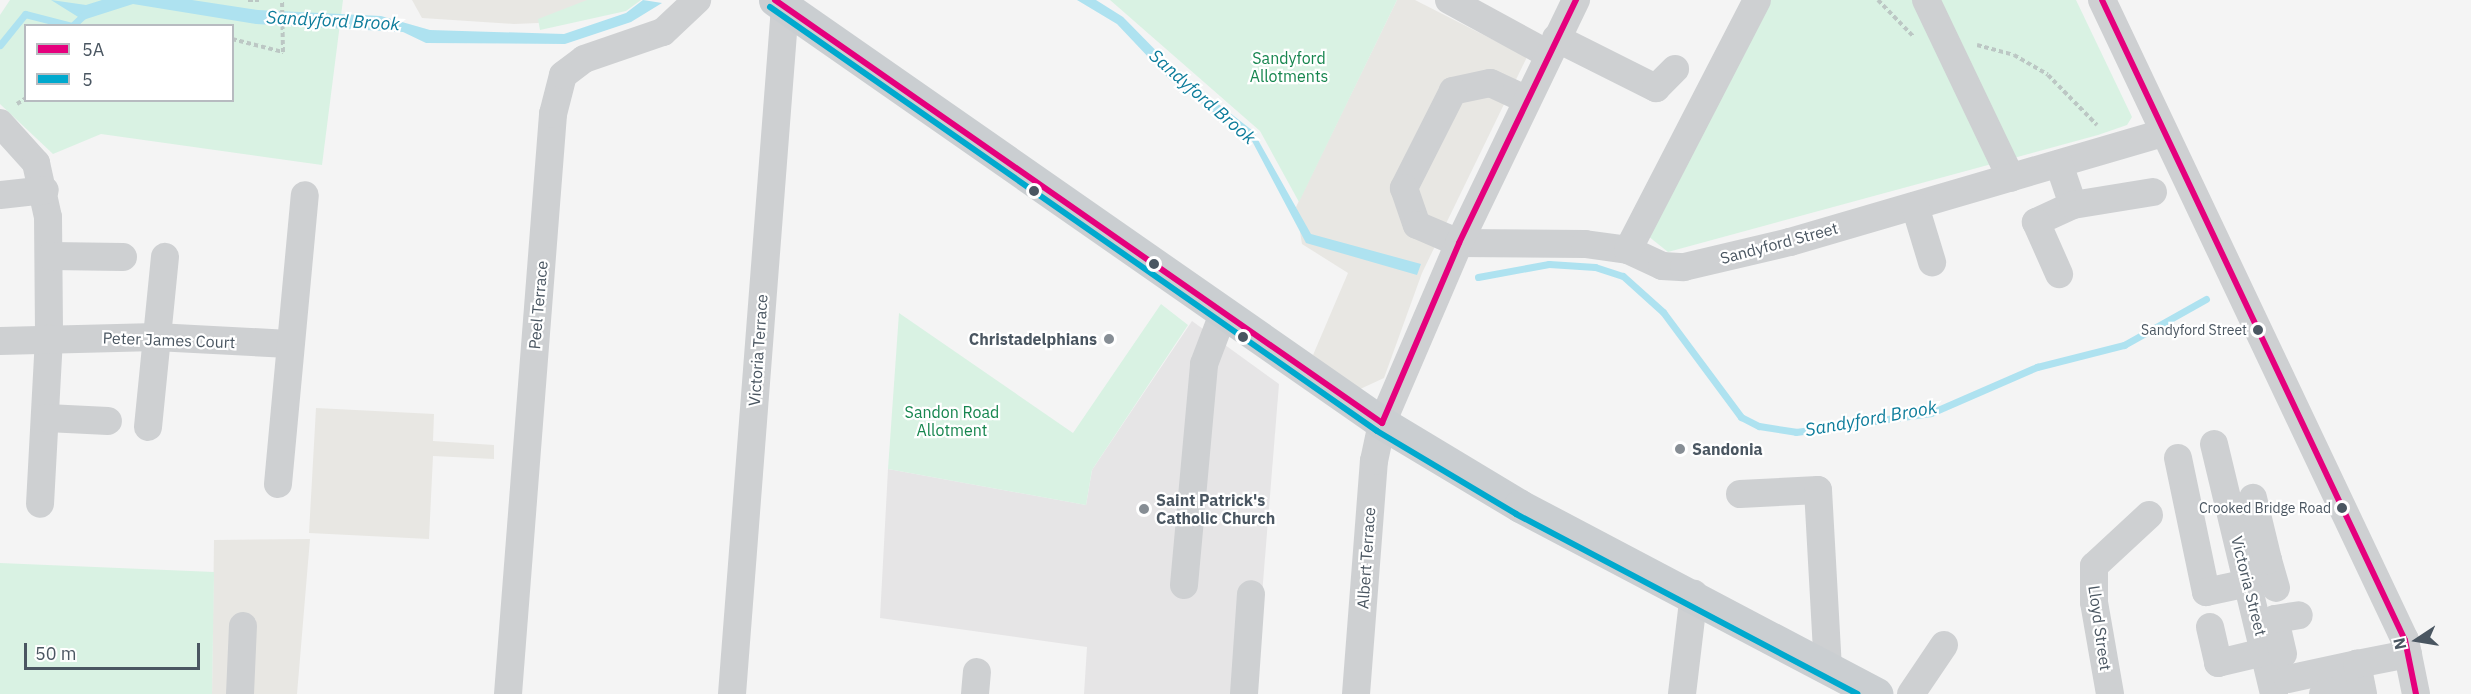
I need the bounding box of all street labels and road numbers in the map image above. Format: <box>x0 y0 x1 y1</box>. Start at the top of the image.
street label: Sandyford Street <box>1718 218 1840 268</box>
street label: Peel Terrace <box>525 260 551 350</box>
street label: Victoria Terrace <box>745 293 771 407</box>
street label: Peter James Court <box>102 328 236 352</box>
street label: Albert Terrace <box>1353 507 1379 609</box>
street label: Victoria Street <box>2227 534 2271 638</box>
street label: Lloyd Street <box>2085 584 2115 672</box>

